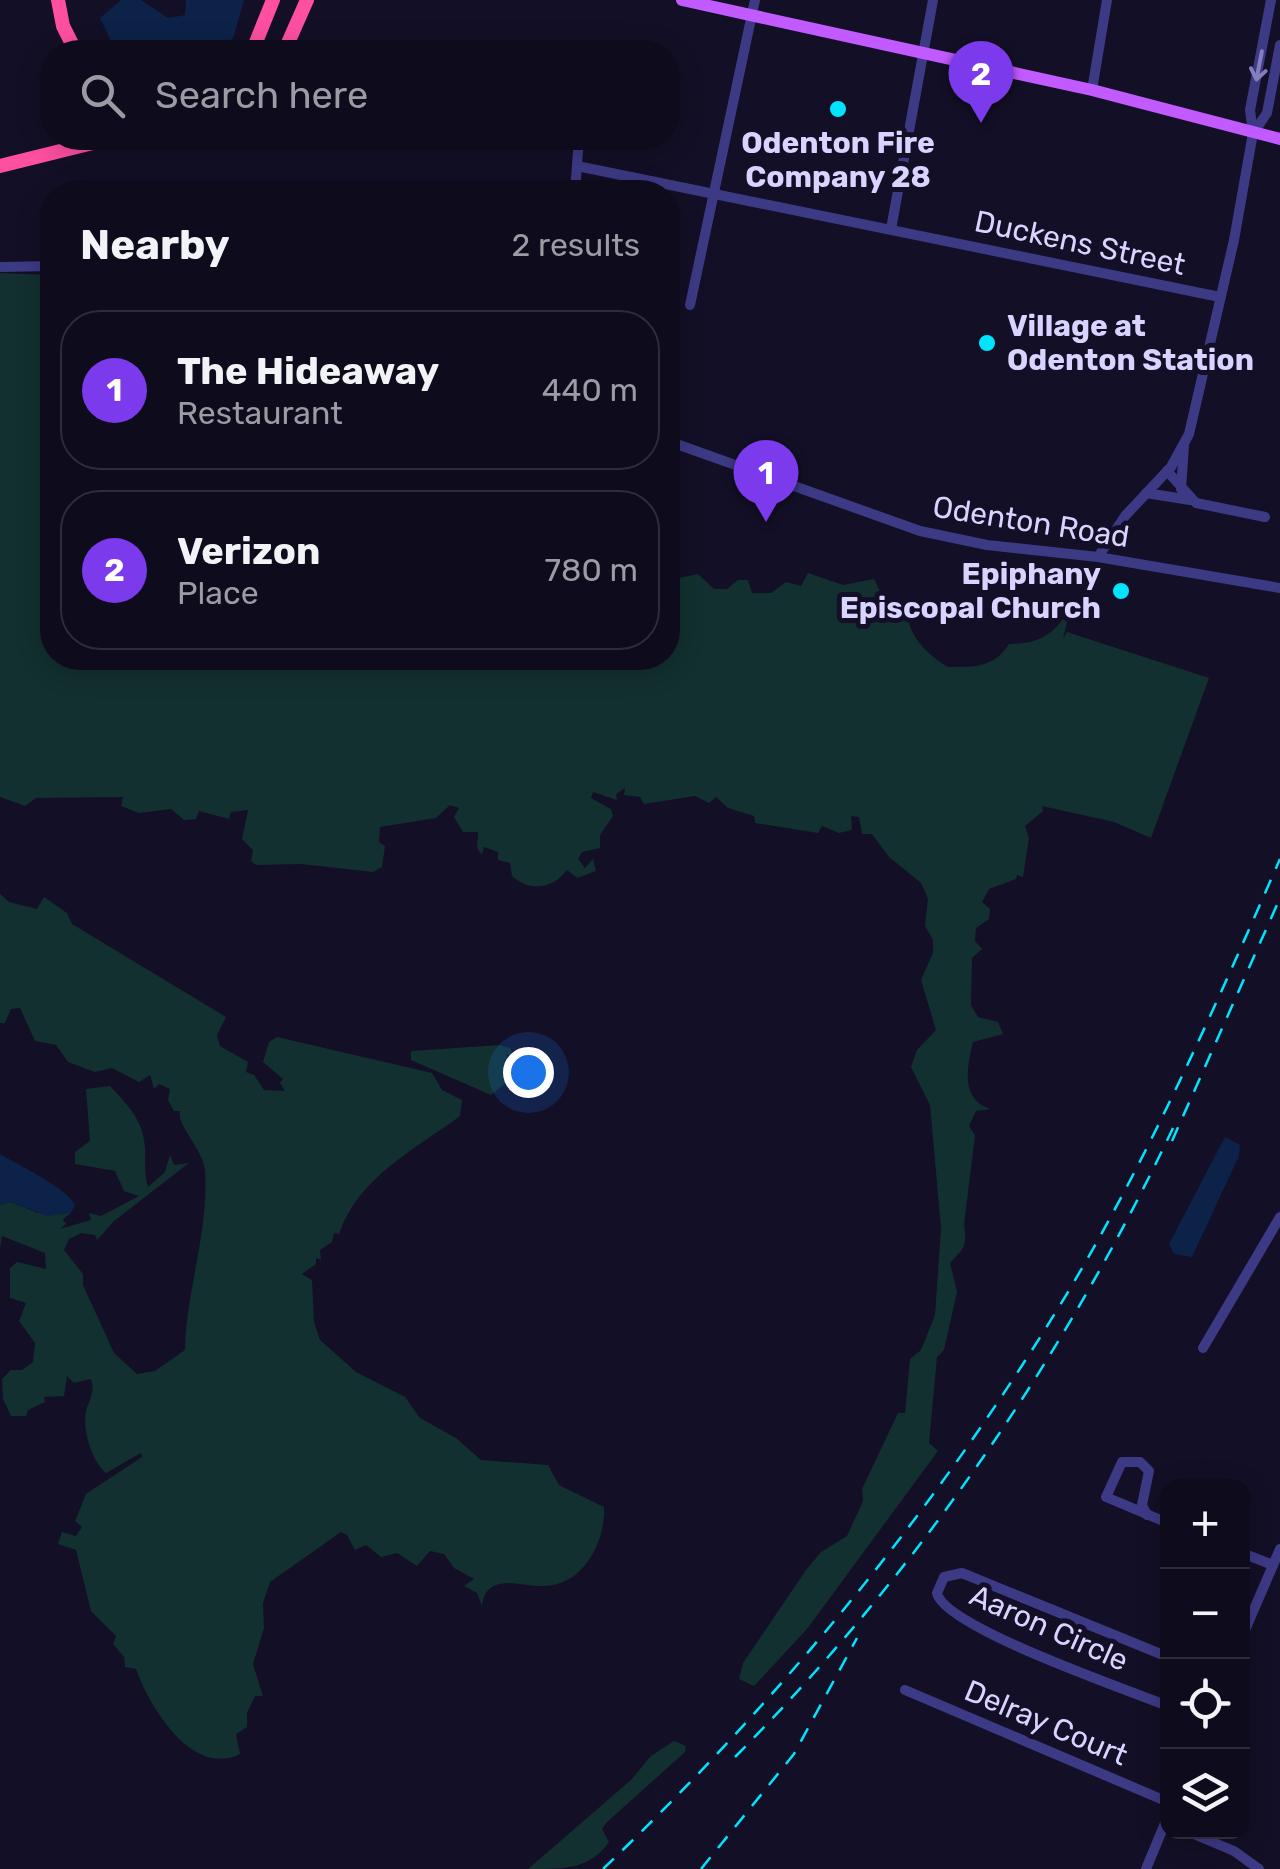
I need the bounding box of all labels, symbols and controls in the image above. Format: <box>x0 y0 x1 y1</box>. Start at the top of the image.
search box <box>40 40 680 150</box>
pin: 2 <box>948 41 1014 123</box>
one-way arrow <box>1248 50 1267 82</box>
icon: search <box>75 68 130 123</box>
text: Search here <box>155 72 368 118</box>
marker: Odenton Fire Company 28 <box>827 98 849 120</box>
place label: Odenton Fire Company 28 <box>741 125 935 195</box>
street label: Duckens Street <box>971 203 1189 283</box>
text: Nearby <box>80 220 230 270</box>
text: 2 results <box>511 226 640 264</box>
place label: Village at Odenton Station <box>1007 308 1254 378</box>
marker: Village at Odenton Station <box>976 332 998 354</box>
text: The Hideaway <box>177 348 439 394</box>
text: 1 <box>107 371 122 409</box>
text: 440 m <box>542 371 638 409</box>
text: Restaurant <box>177 394 343 432</box>
pin: 1 <box>734 440 798 522</box>
street label: Odenton Road <box>930 489 1132 555</box>
text: Verizon <box>177 528 320 574</box>
text: 2 <box>104 551 125 589</box>
text: 780 m <box>545 551 638 589</box>
place label: Epiphany Episcopal Church <box>840 556 1101 626</box>
text: Place <box>177 574 259 612</box>
marker: Epiphany Episcopal Church <box>1110 580 1132 602</box>
your location <box>503 1047 554 1098</box>
map controls <box>1160 1479 1250 1839</box>
button: + <box>1160 1479 1250 1569</box>
button: − <box>1160 1569 1250 1659</box>
street label: Aaron Circle <box>964 1577 1134 1679</box>
button: locate <box>1160 1659 1250 1749</box>
street label: Delray Court <box>959 1673 1133 1774</box>
button: layers <box>1160 1749 1250 1839</box>

